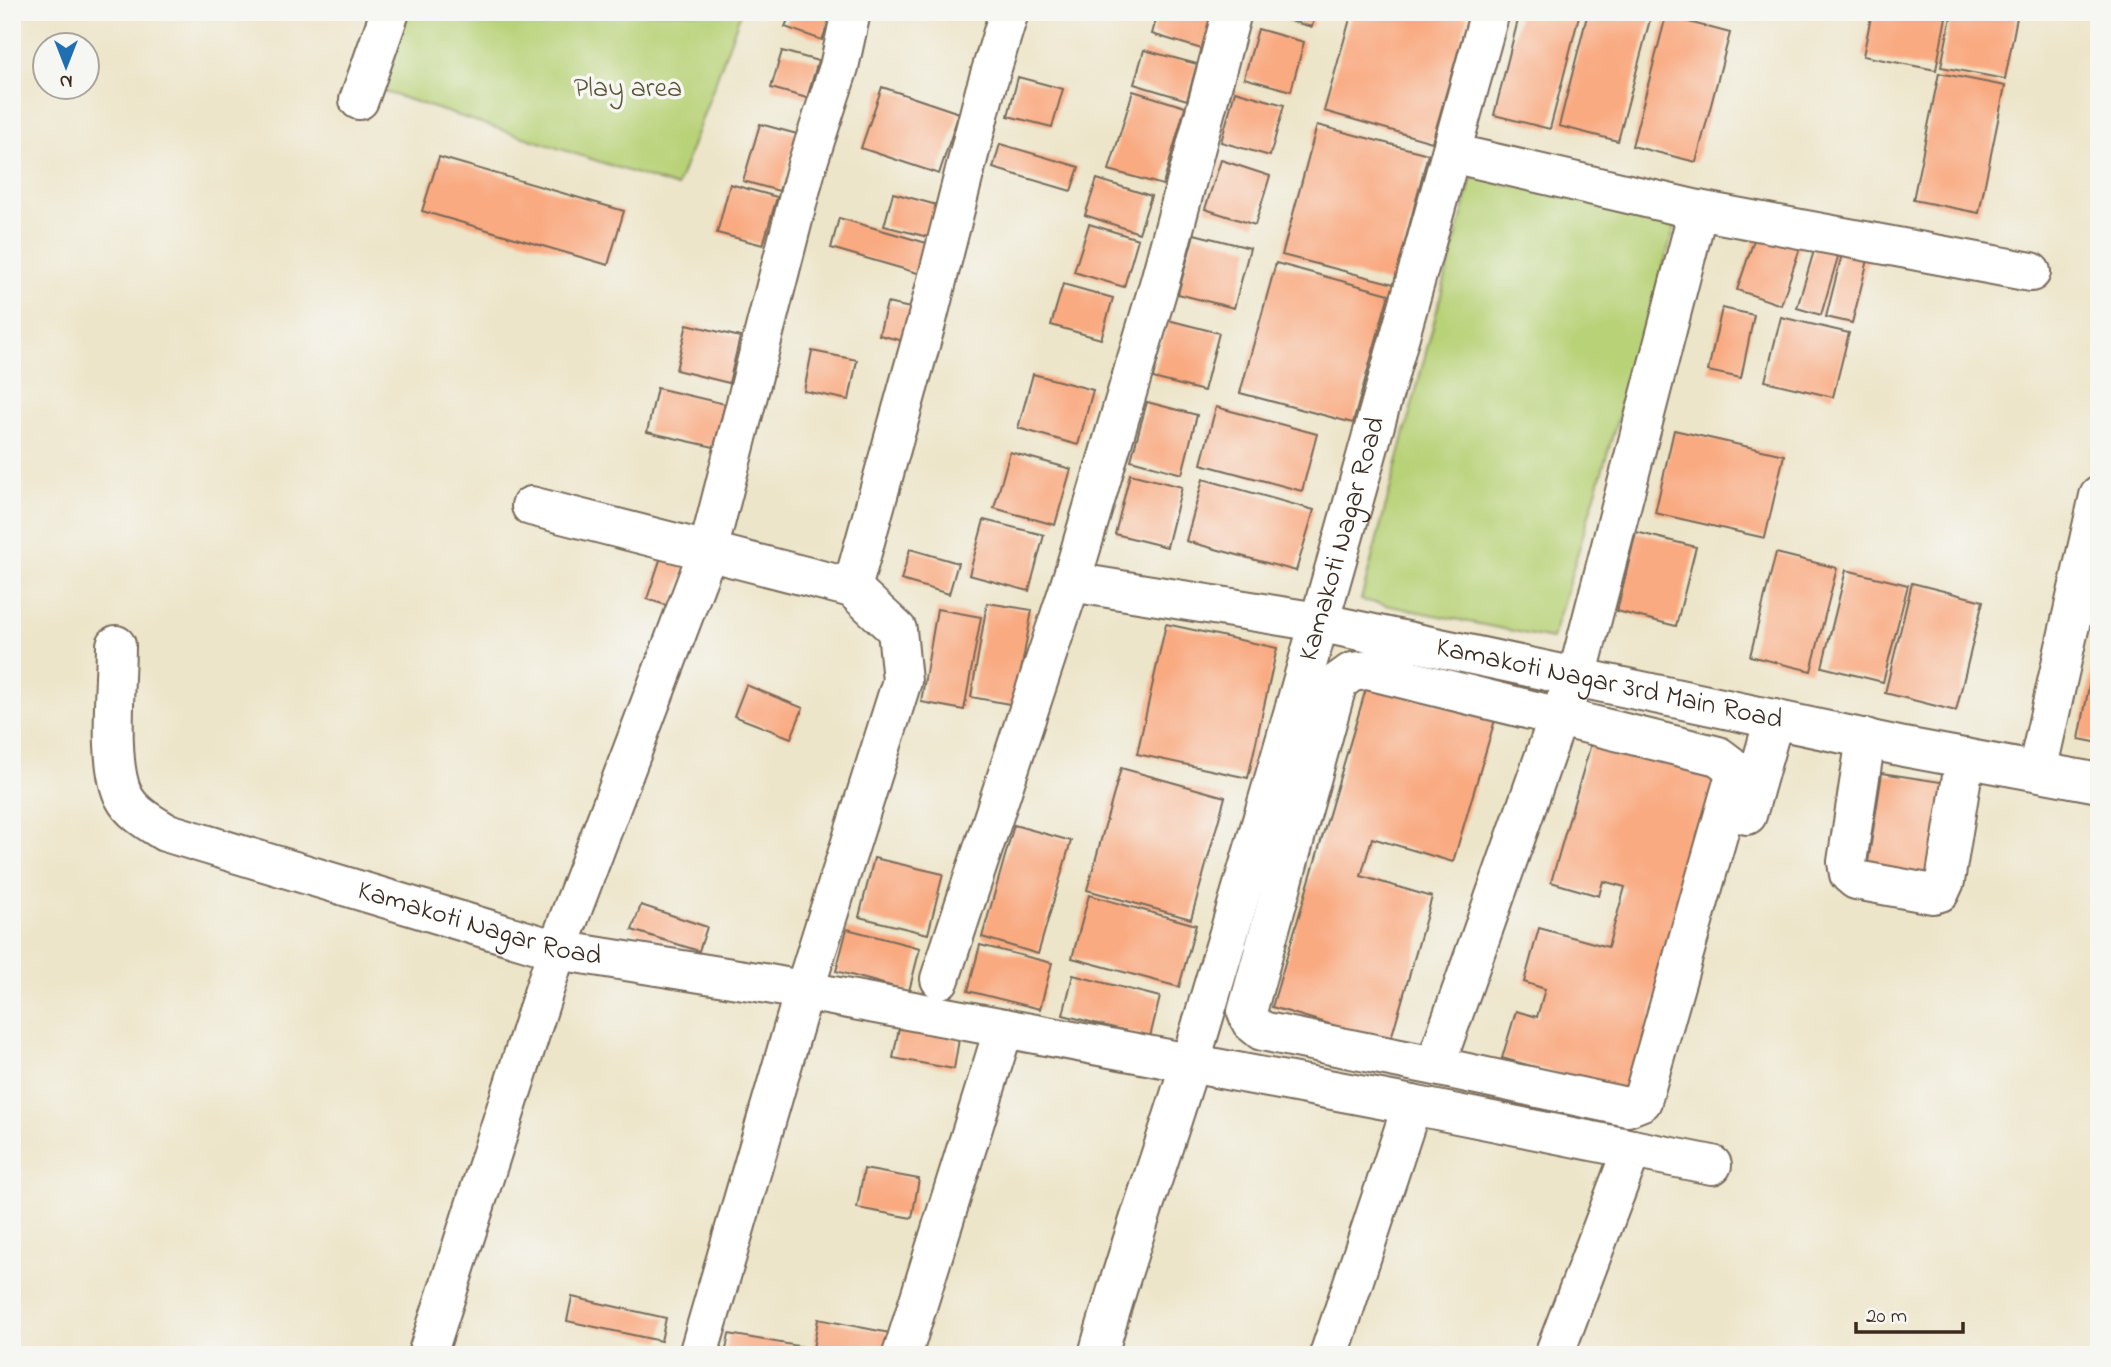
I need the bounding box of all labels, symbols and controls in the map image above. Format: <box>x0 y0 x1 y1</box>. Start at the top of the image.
north arrow <box>32 32 102 102</box>
text: N <box>59 67 72 94</box>
park label: Play area <box>574 69 682 110</box>
street label: Kamakoti Nagar Road <box>1289 412 1397 666</box>
street label: Kamakoti Nagar 3rd Main Road <box>1432 627 1787 741</box>
street label: Kamakoti Nagar Road <box>352 871 605 977</box>
scale bar <box>1856 1290 1962 1334</box>
text: 20 m <box>1866 1302 1907 1332</box>

